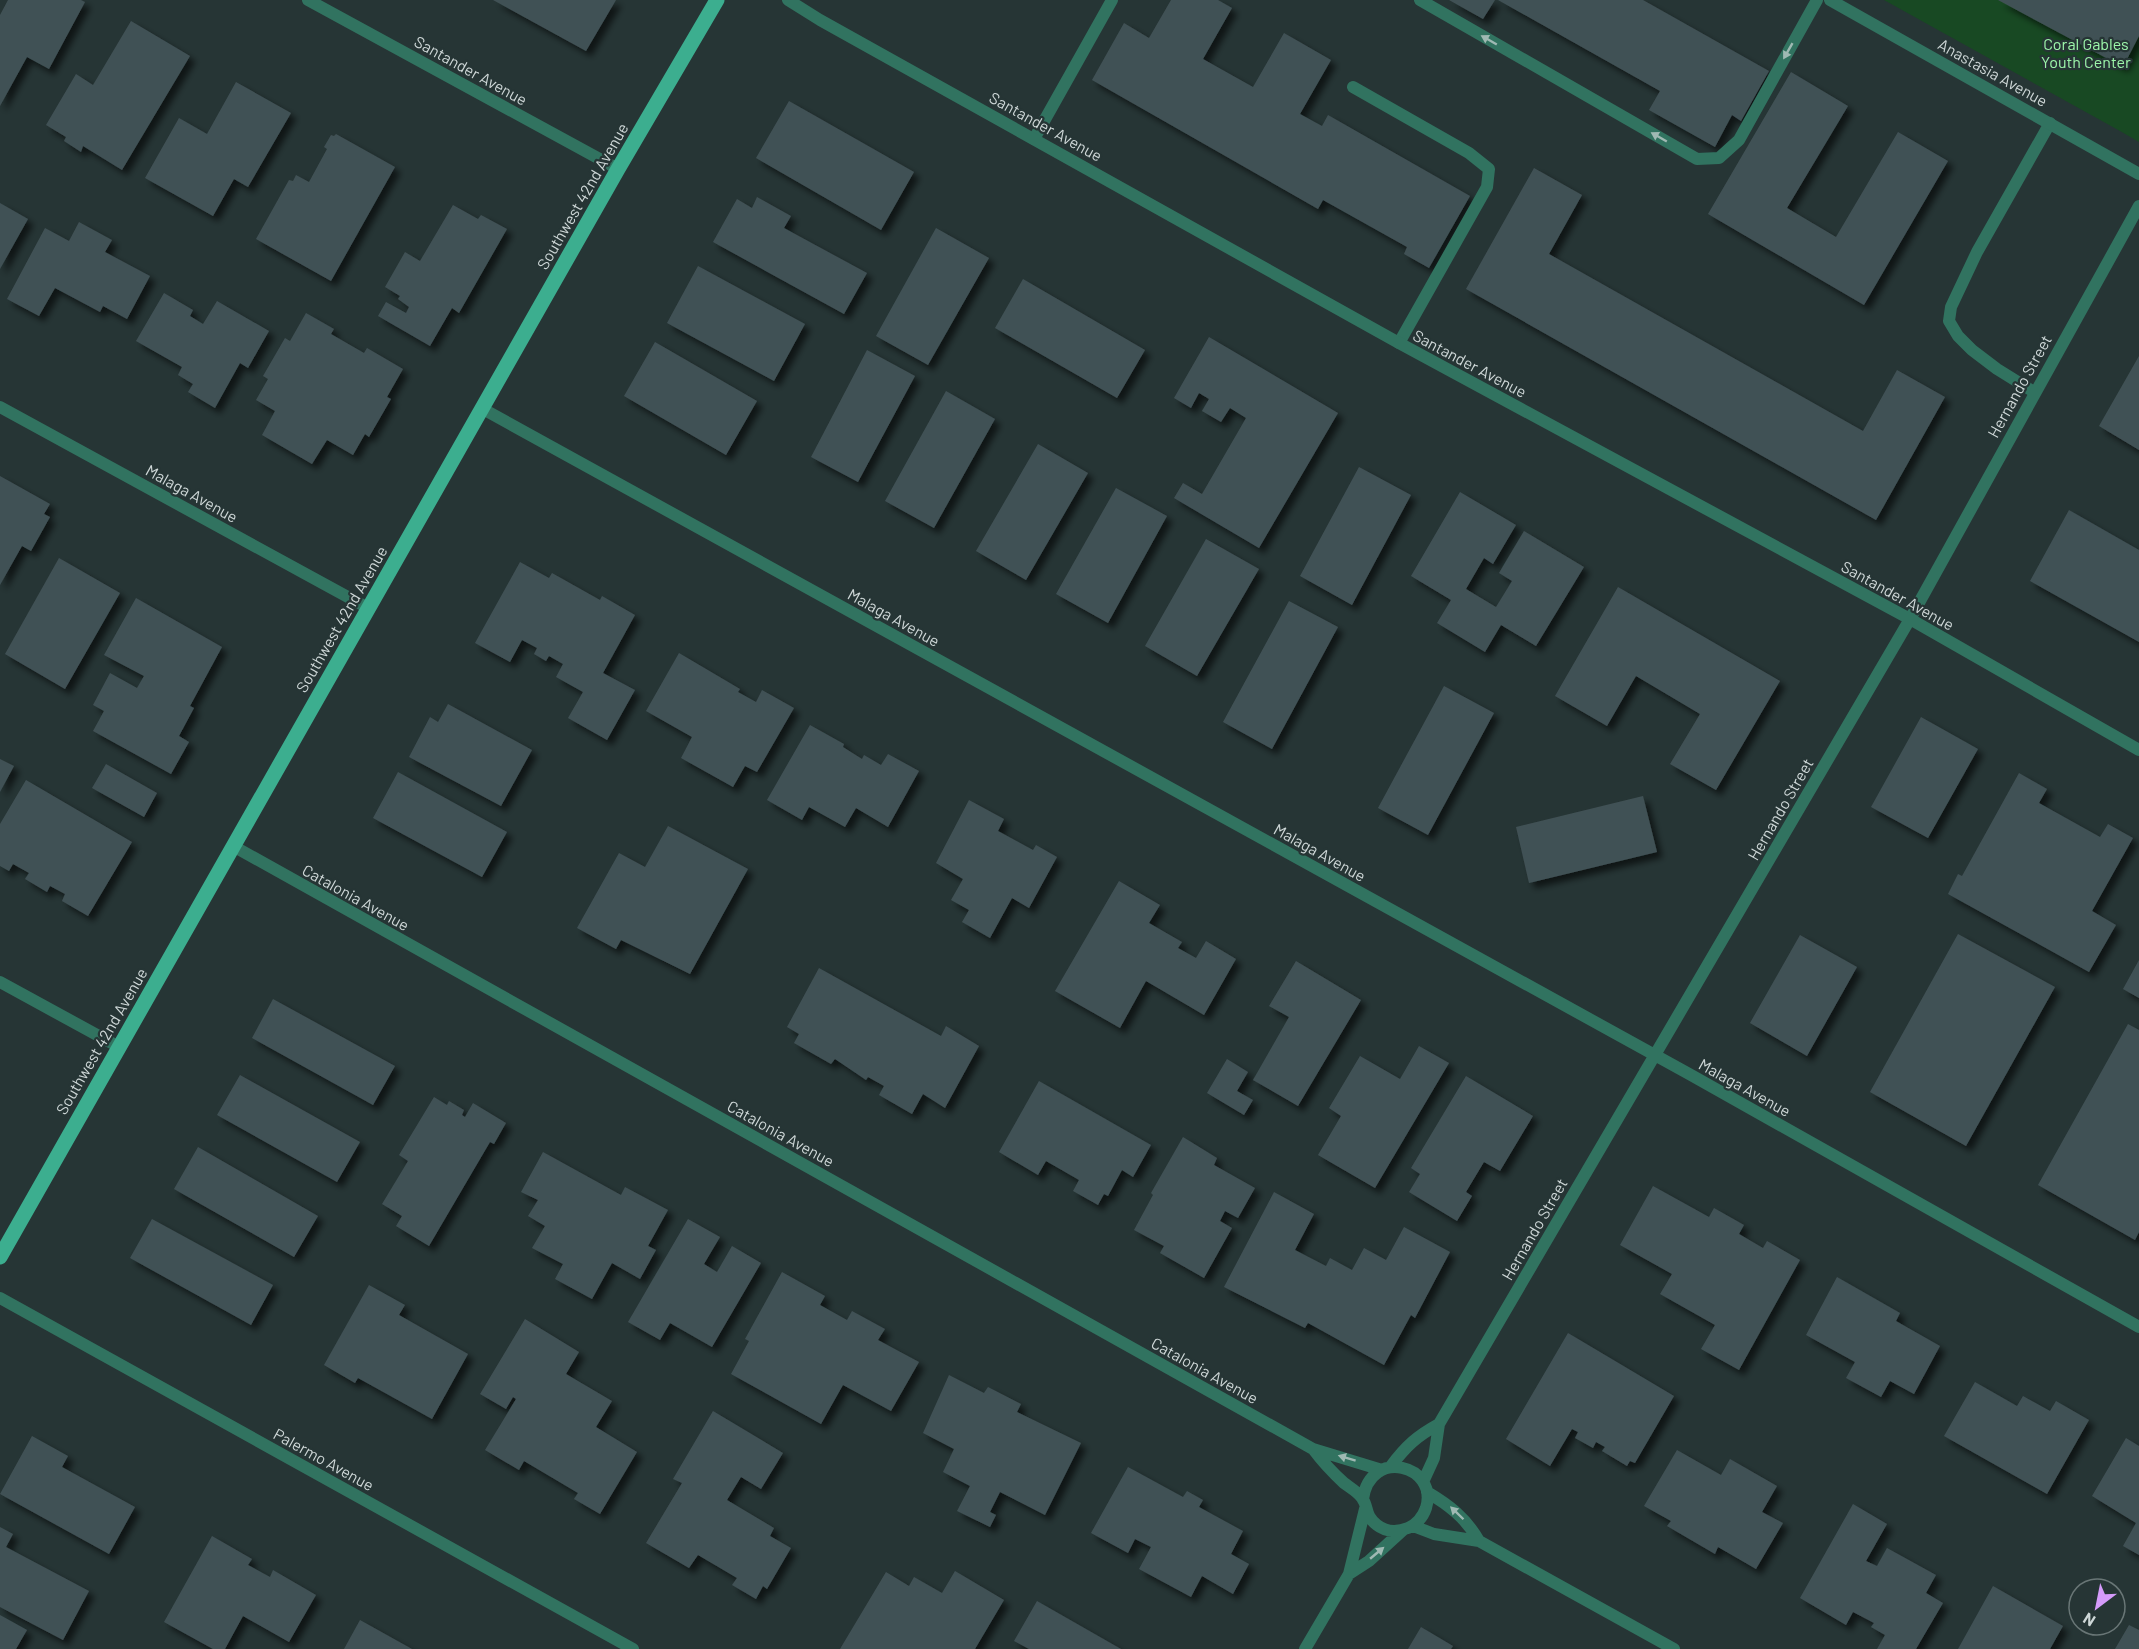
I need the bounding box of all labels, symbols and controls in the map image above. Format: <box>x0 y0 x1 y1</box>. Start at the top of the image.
street label: Santander Avenue <box>411 31 531 109</box>
street label: Anastasia Avenue <box>1935 34 2051 110</box>
park label: Coral Gables Youth Center <box>2041 34 2131 71</box>
one-way arrow <box>1480 35 1497 45</box>
one-way arrow <box>1783 43 1793 60</box>
street label: Santander Avenue <box>986 87 1106 165</box>
street label: Southwest 42nd Avenue <box>532 119 632 273</box>
one-way arrow <box>1650 132 1667 142</box>
street label: Santander Avenue <box>1410 325 1530 401</box>
street label: Hernando Street <box>1983 331 2055 441</box>
street label: Malaga Avenue <box>143 460 241 526</box>
street label: Southwest 42nd Avenue <box>291 542 391 696</box>
street label: Santander Avenue <box>1838 556 1958 634</box>
street label: Malaga Avenue <box>845 584 943 650</box>
street label: Hernando Street <box>1743 755 1817 863</box>
street label: Malaga Avenue <box>1271 819 1369 885</box>
street label: Catalonia Avenue <box>299 860 413 934</box>
street label: Southwest 42nd Avenue <box>51 964 151 1118</box>
street label: Malaga Avenue <box>1696 1054 1794 1120</box>
street label: Catalonia Avenue <box>724 1096 838 1170</box>
street label: Hernando Street <box>1497 1175 1571 1283</box>
street label: Catalonia Avenue <box>1148 1333 1262 1407</box>
street label: Palermo Avenue <box>271 1424 377 1494</box>
one-way arrow <box>1338 1453 1356 1462</box>
one-way arrow <box>1450 1506 1464 1520</box>
one-way arrow <box>1369 1547 1385 1560</box>
north arrow <box>2067 1577 2127 1637</box>
text: N <box>2079 1609 2098 1631</box>

